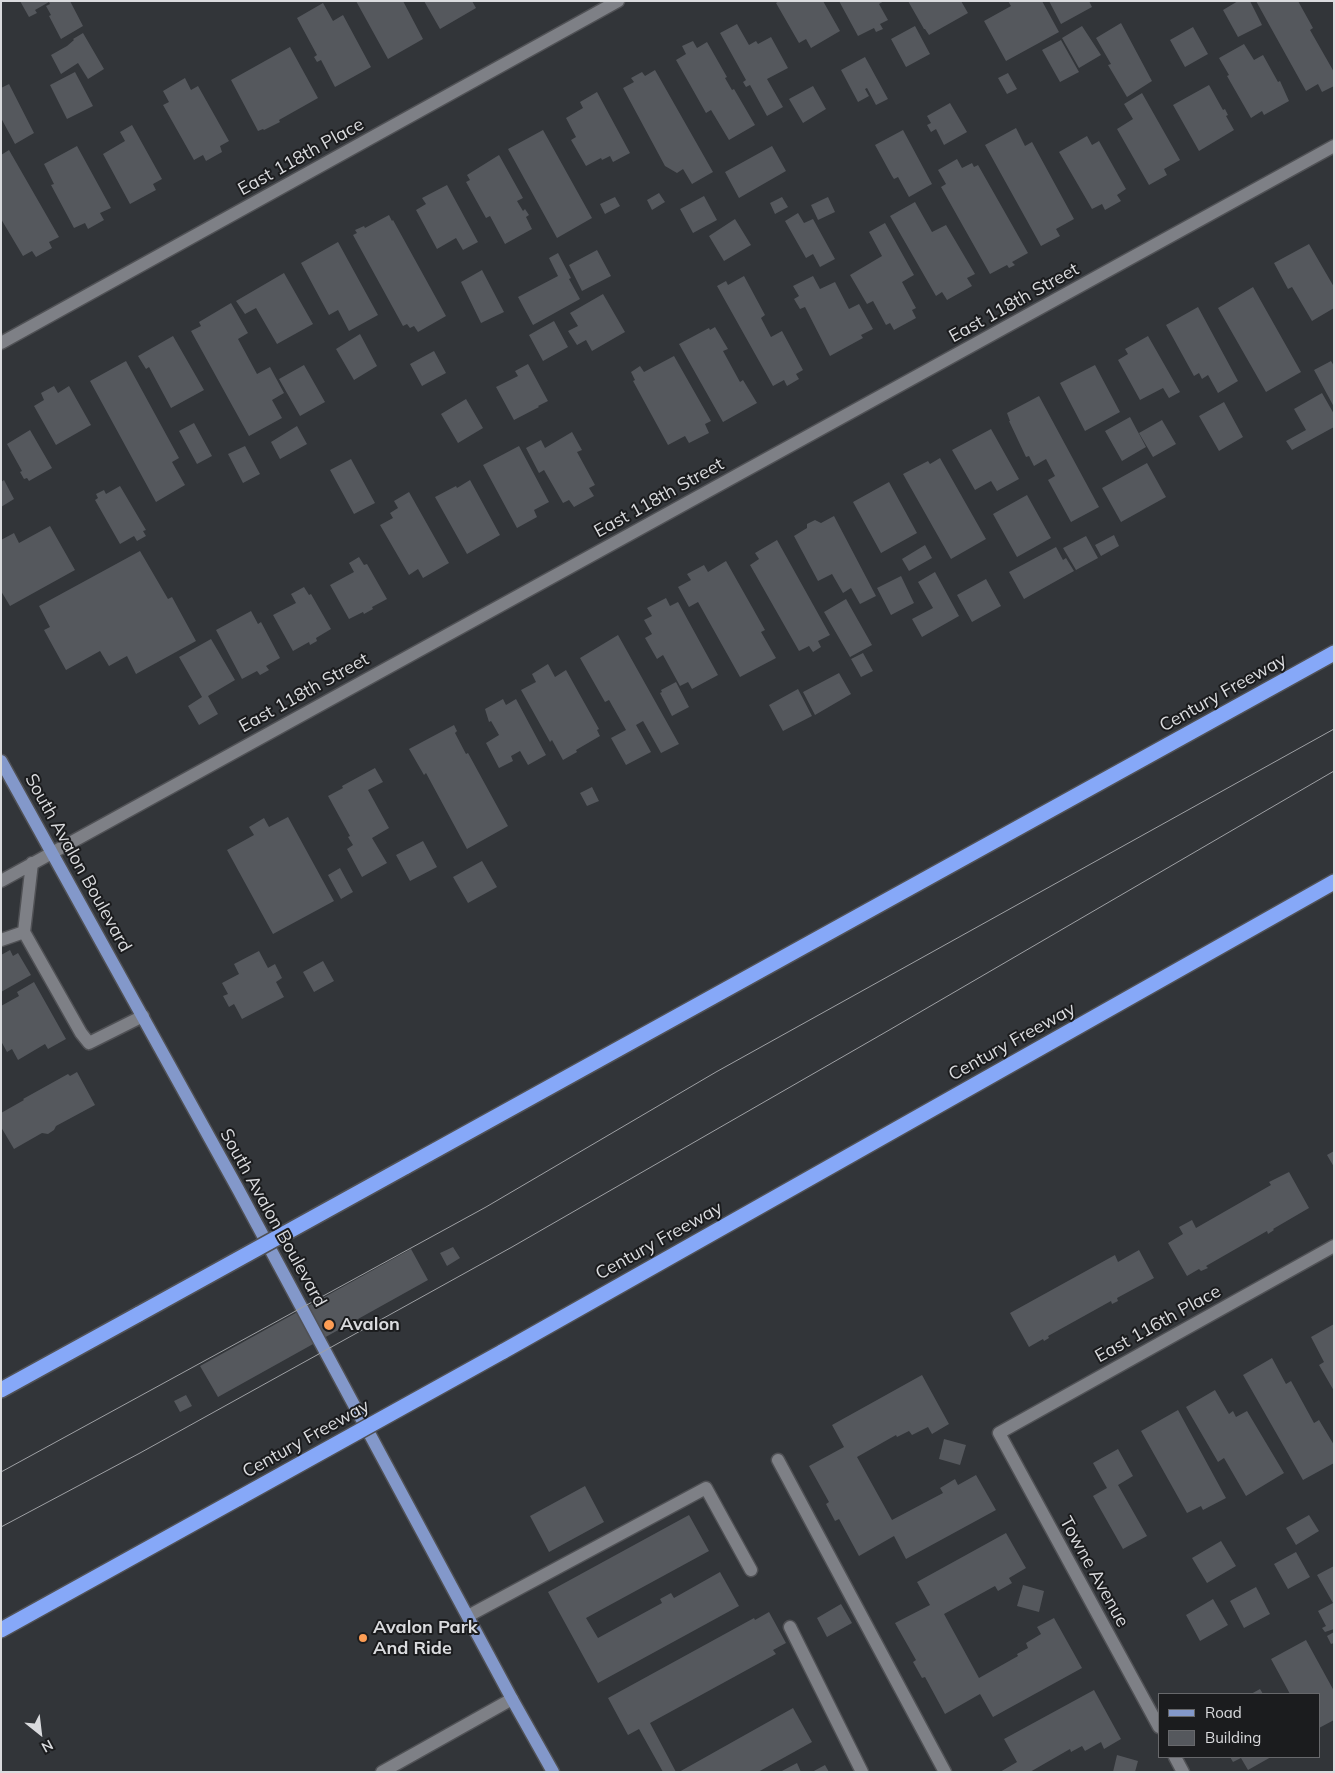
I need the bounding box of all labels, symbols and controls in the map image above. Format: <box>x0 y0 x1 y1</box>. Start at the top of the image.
street label: East 118th Place <box>234 114 368 200</box>
street label: East 118th Street <box>945 258 1083 348</box>
street label: East 118th Street <box>590 453 728 543</box>
street label: East 118th Street <box>235 648 373 738</box>
street label: Century Freeway <box>1156 649 1290 737</box>
street label: South Avalon Boulevard <box>20 770 136 956</box>
street label: Century Freeway <box>945 998 1079 1086</box>
street label: South Avalon Boulevard <box>215 1125 331 1311</box>
street label: Century Freeway <box>592 1197 726 1285</box>
street label: East 116th Place <box>1091 1281 1225 1367</box>
place label: Avalon <box>340 1314 400 1336</box>
marker: Avalon <box>322 1318 336 1332</box>
street label: Century Freeway <box>239 1395 373 1483</box>
street label: Towne Avenue <box>1055 1513 1133 1631</box>
place label: Avalon Park And Ride <box>373 1617 478 1660</box>
marker: Avalon Park And Ride <box>357 1632 369 1644</box>
legend <box>1158 1693 1320 1758</box>
text: Road <box>1205 1703 1242 1722</box>
north arrow <box>15 1708 65 1758</box>
text: Building <box>1205 1728 1261 1747</box>
text: N <box>38 1736 56 1757</box>

